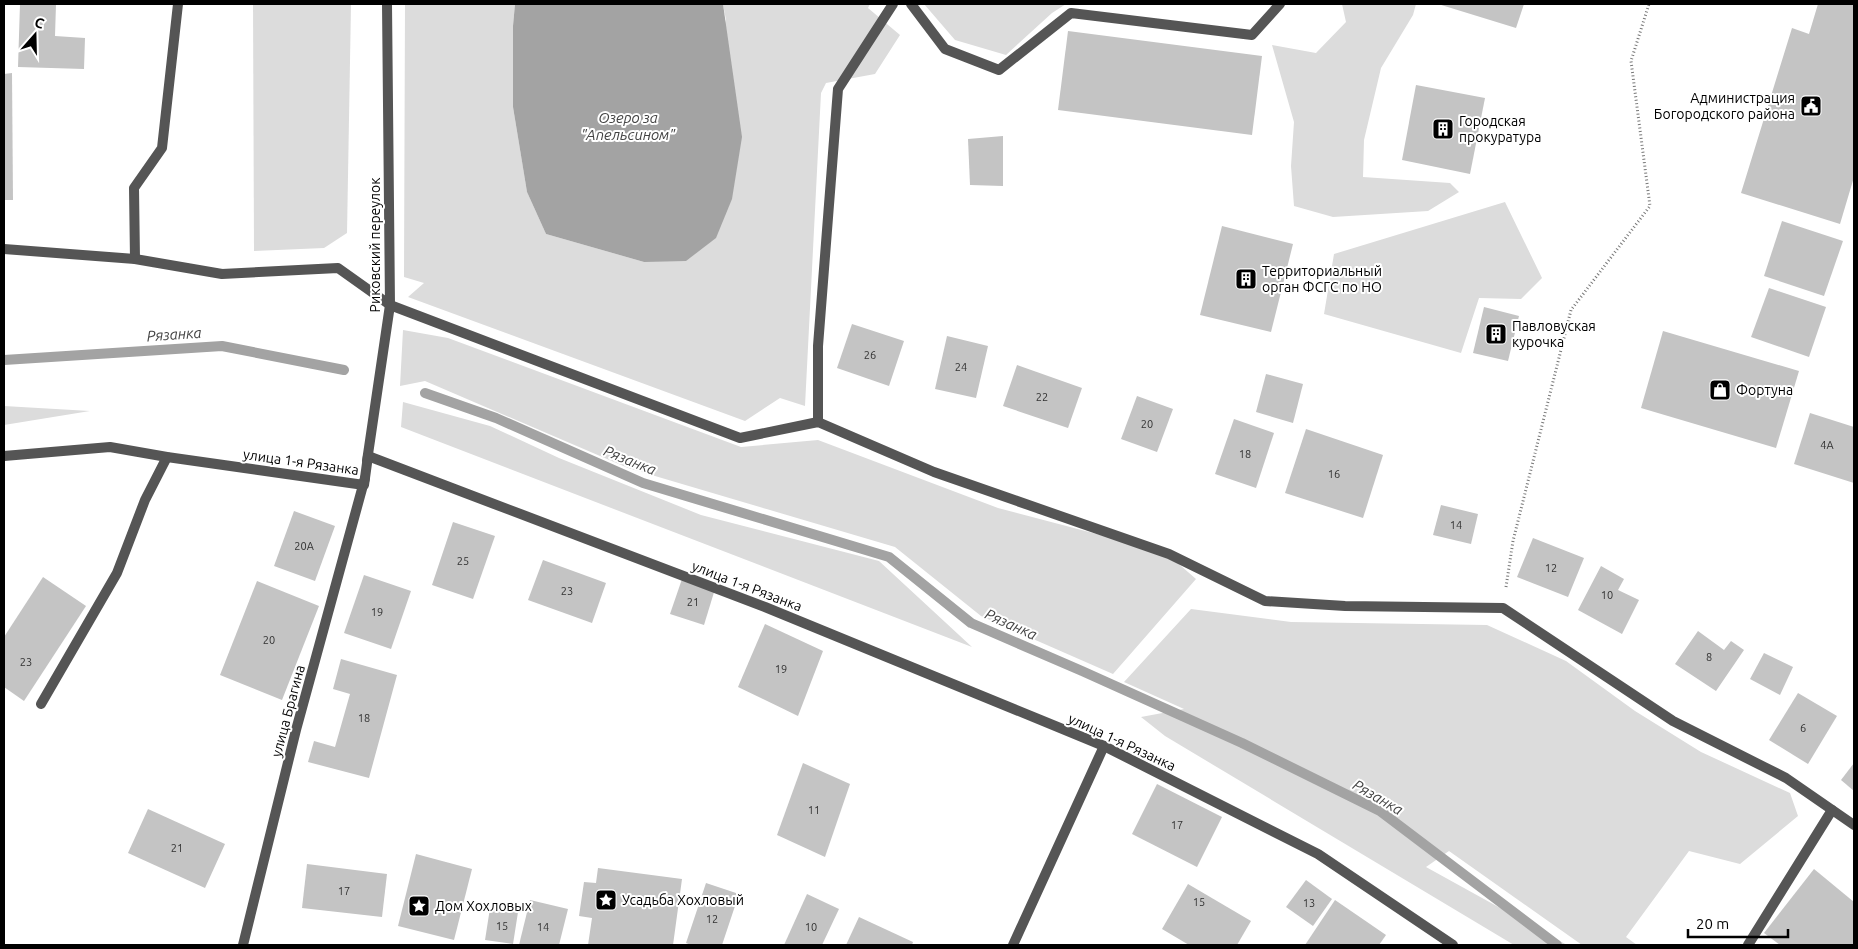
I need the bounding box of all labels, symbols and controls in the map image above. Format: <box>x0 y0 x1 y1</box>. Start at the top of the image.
north arrow <box>10 10 60 60</box>
text: С <box>33 14 46 32</box>
place label: Администрация Богородского района <box>1654 90 1795 122</box>
public building icon: Администрация Богородского района <box>1799 94 1823 118</box>
water label: Озеро за "Апельсином" <box>581 109 676 143</box>
place label: Городская прокуратура <box>1459 113 1541 145</box>
building icon: Городская прокуратура <box>1431 117 1455 141</box>
street label: Риковский переулок <box>367 178 383 312</box>
place label: Территориальный орган ФСГС по НО <box>1262 263 1382 295</box>
building icon: Территориальный орган ФСГС по НО <box>1234 267 1258 291</box>
place label: Павловуская курочка <box>1512 318 1596 350</box>
building icon: Павловуская курочка <box>1484 322 1508 346</box>
water label: Рязанка <box>146 324 202 344</box>
house number: 26 <box>864 349 876 361</box>
house number: 24 <box>955 361 967 373</box>
shop icon: Фортуна <box>1708 378 1732 402</box>
place label: Фортуна <box>1736 382 1793 398</box>
house number: 22 <box>1036 391 1048 403</box>
house number: 20 <box>1141 418 1153 430</box>
house number: 4А <box>1820 439 1835 451</box>
water label: Рязанка <box>601 442 659 478</box>
street label: улица 1-я Рязанка <box>242 446 360 478</box>
house number: 18 <box>1239 448 1251 460</box>
house number: 16 <box>1328 468 1340 480</box>
house number: 14 <box>1450 519 1462 531</box>
house number: 20А <box>294 540 315 552</box>
house number: 25 <box>457 555 469 567</box>
street label: улица 1-я Рязанка <box>690 558 804 614</box>
house number: 12 <box>1545 562 1557 574</box>
house number: 23 <box>561 585 573 597</box>
house number: 10 <box>1601 589 1613 601</box>
house number: 21 <box>687 596 699 608</box>
water label: Рязанка <box>982 605 1040 643</box>
house number: 19 <box>371 606 383 618</box>
house number: 20 <box>263 634 275 646</box>
house number: 8 <box>1706 651 1712 663</box>
house number: 23 <box>20 656 32 668</box>
street label: улица Брагина <box>268 663 308 759</box>
house number: 19 <box>775 663 787 675</box>
street label: улица 1-я Рязанка <box>1066 710 1178 774</box>
house number: 18 <box>358 712 370 724</box>
house number: 6 <box>1800 722 1806 734</box>
water label: Рязанка <box>1350 776 1406 818</box>
house number: 11 <box>808 804 820 816</box>
house number: 17 <box>1171 819 1183 831</box>
house number: 21 <box>171 842 183 854</box>
house number: 17 <box>338 885 350 897</box>
place icon: Усадьба Хохловый <box>594 888 618 912</box>
place label: Усадьба Хохловый <box>622 892 744 908</box>
place icon: Дом Хохловых <box>407 894 431 918</box>
house number: 15 <box>1193 896 1205 908</box>
house number: 13 <box>1303 897 1315 909</box>
place label: Дом Хохловых <box>435 898 532 914</box>
scale bar <box>1688 906 1788 938</box>
house number: 12 <box>706 913 718 925</box>
text: 20 m <box>1696 915 1729 932</box>
house number: 15 <box>496 920 508 932</box>
house number: 14 <box>537 921 549 933</box>
house number: 10 <box>805 921 817 933</box>

